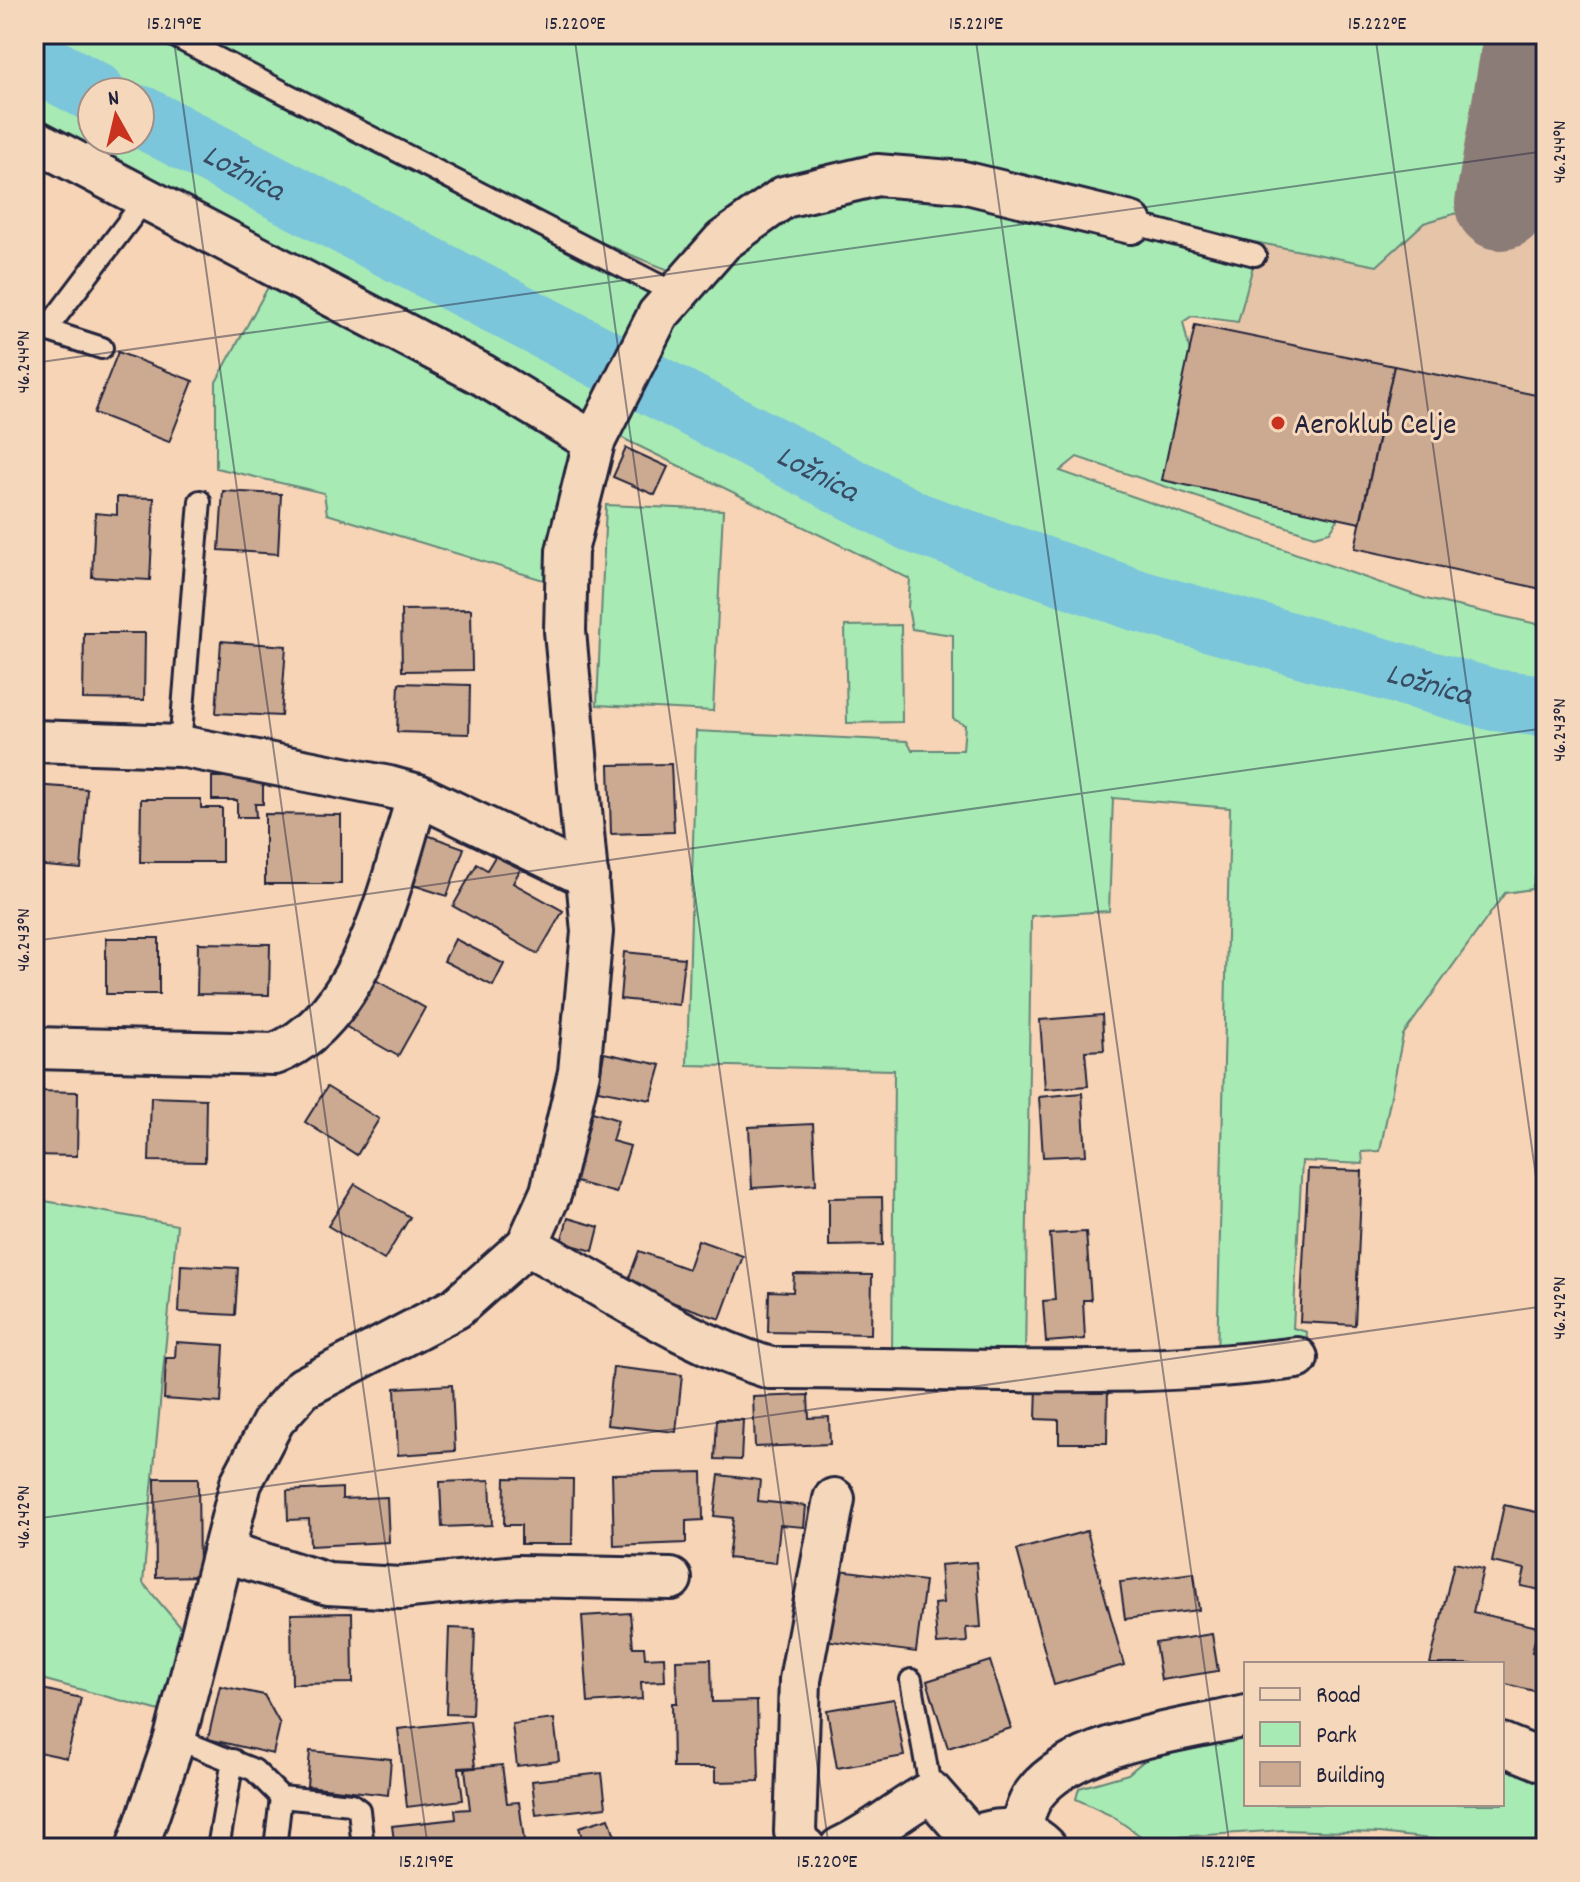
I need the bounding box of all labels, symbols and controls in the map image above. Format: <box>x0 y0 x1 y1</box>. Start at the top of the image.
text: 15.219°E <box>147 11 201 39</box>
text: 15.220°E <box>545 11 605 39</box>
text: 15.221°E <box>949 11 1003 39</box>
text: 15.222°E <box>1348 11 1406 39</box>
north arrow <box>76 76 156 156</box>
text: N <box>106 84 121 116</box>
text: 46.244°N <box>1547 120 1575 184</box>
water label: Ložnica <box>193 135 293 217</box>
text: 46.244°N <box>11 330 39 394</box>
place label: Aeroklub Celje <box>1294 406 1457 449</box>
marker: Aeroklub Celje <box>1269 414 1287 432</box>
water label: Ložnica <box>767 436 867 518</box>
water label: Ložnica <box>1380 653 1478 721</box>
text: 46.243°N <box>1547 698 1575 762</box>
text: 46.243°N <box>11 908 39 972</box>
text: 46.242°N <box>1547 1276 1575 1340</box>
text: 46.242°N <box>11 1485 39 1549</box>
legend <box>1244 1662 1504 1806</box>
text: Road <box>1316 1680 1361 1714</box>
text: Park <box>1316 1720 1357 1754</box>
text: Building <box>1316 1760 1385 1794</box>
text: 15.219°E <box>399 1849 453 1877</box>
text: 15.220°E <box>797 1849 857 1877</box>
text: 15.221°E <box>1201 1849 1255 1877</box>

